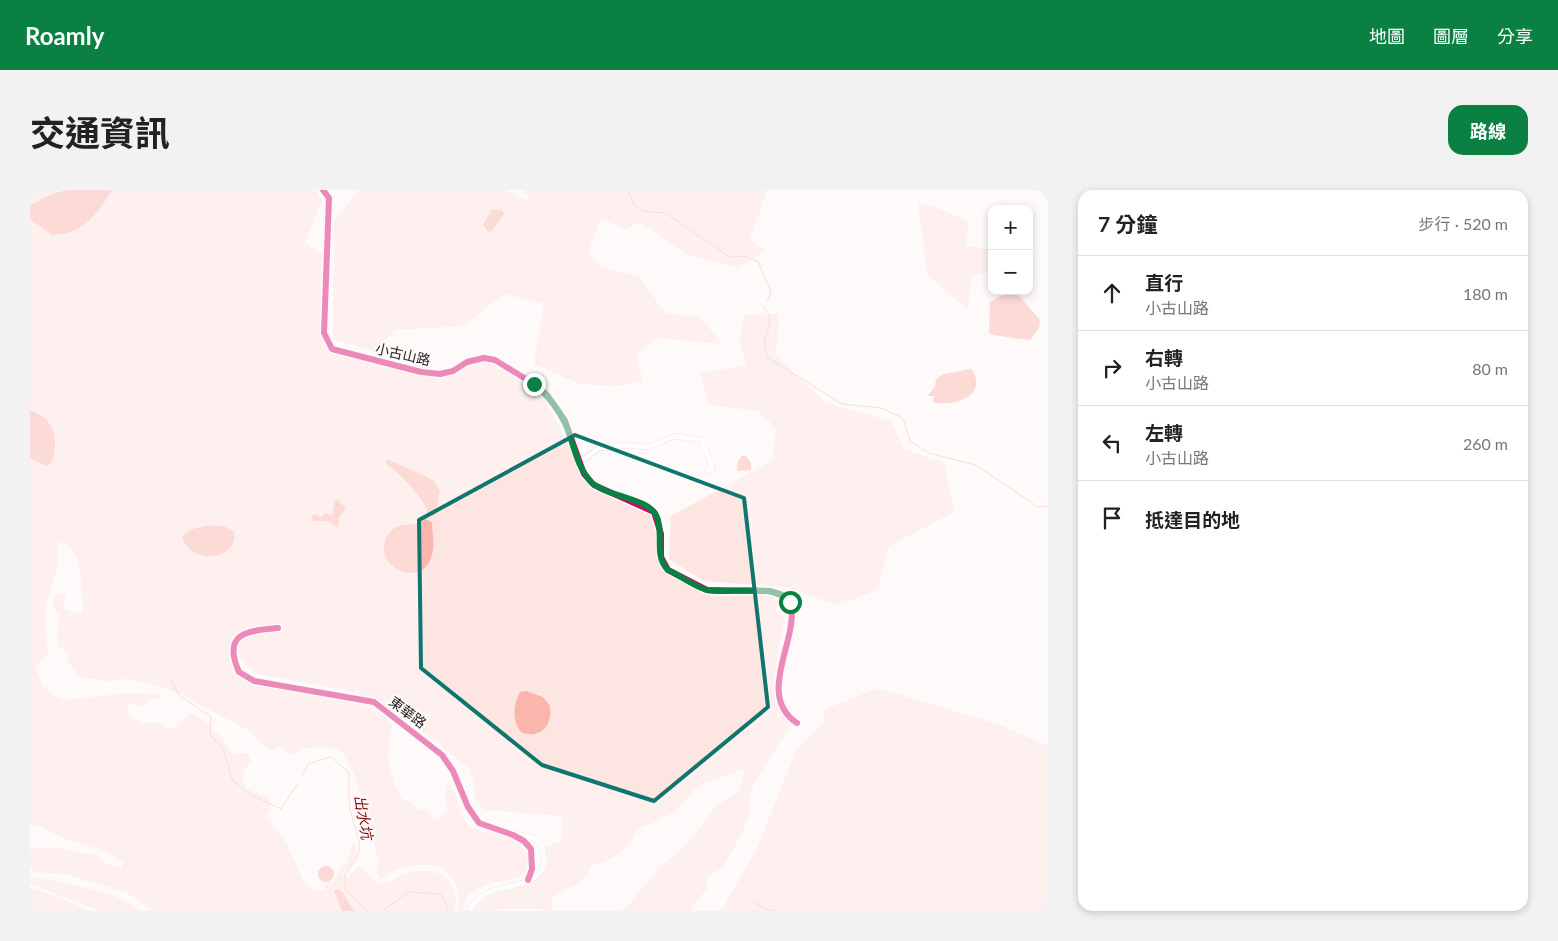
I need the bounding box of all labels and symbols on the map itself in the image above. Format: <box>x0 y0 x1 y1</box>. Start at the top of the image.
street label: 小古山路 <box>374 339 432 369</box>
route end <box>523 373 546 396</box>
route start <box>779 591 802 614</box>
street label: 東華路 <box>386 693 430 731</box>
water label: 出水坑 <box>351 793 377 843</box>

